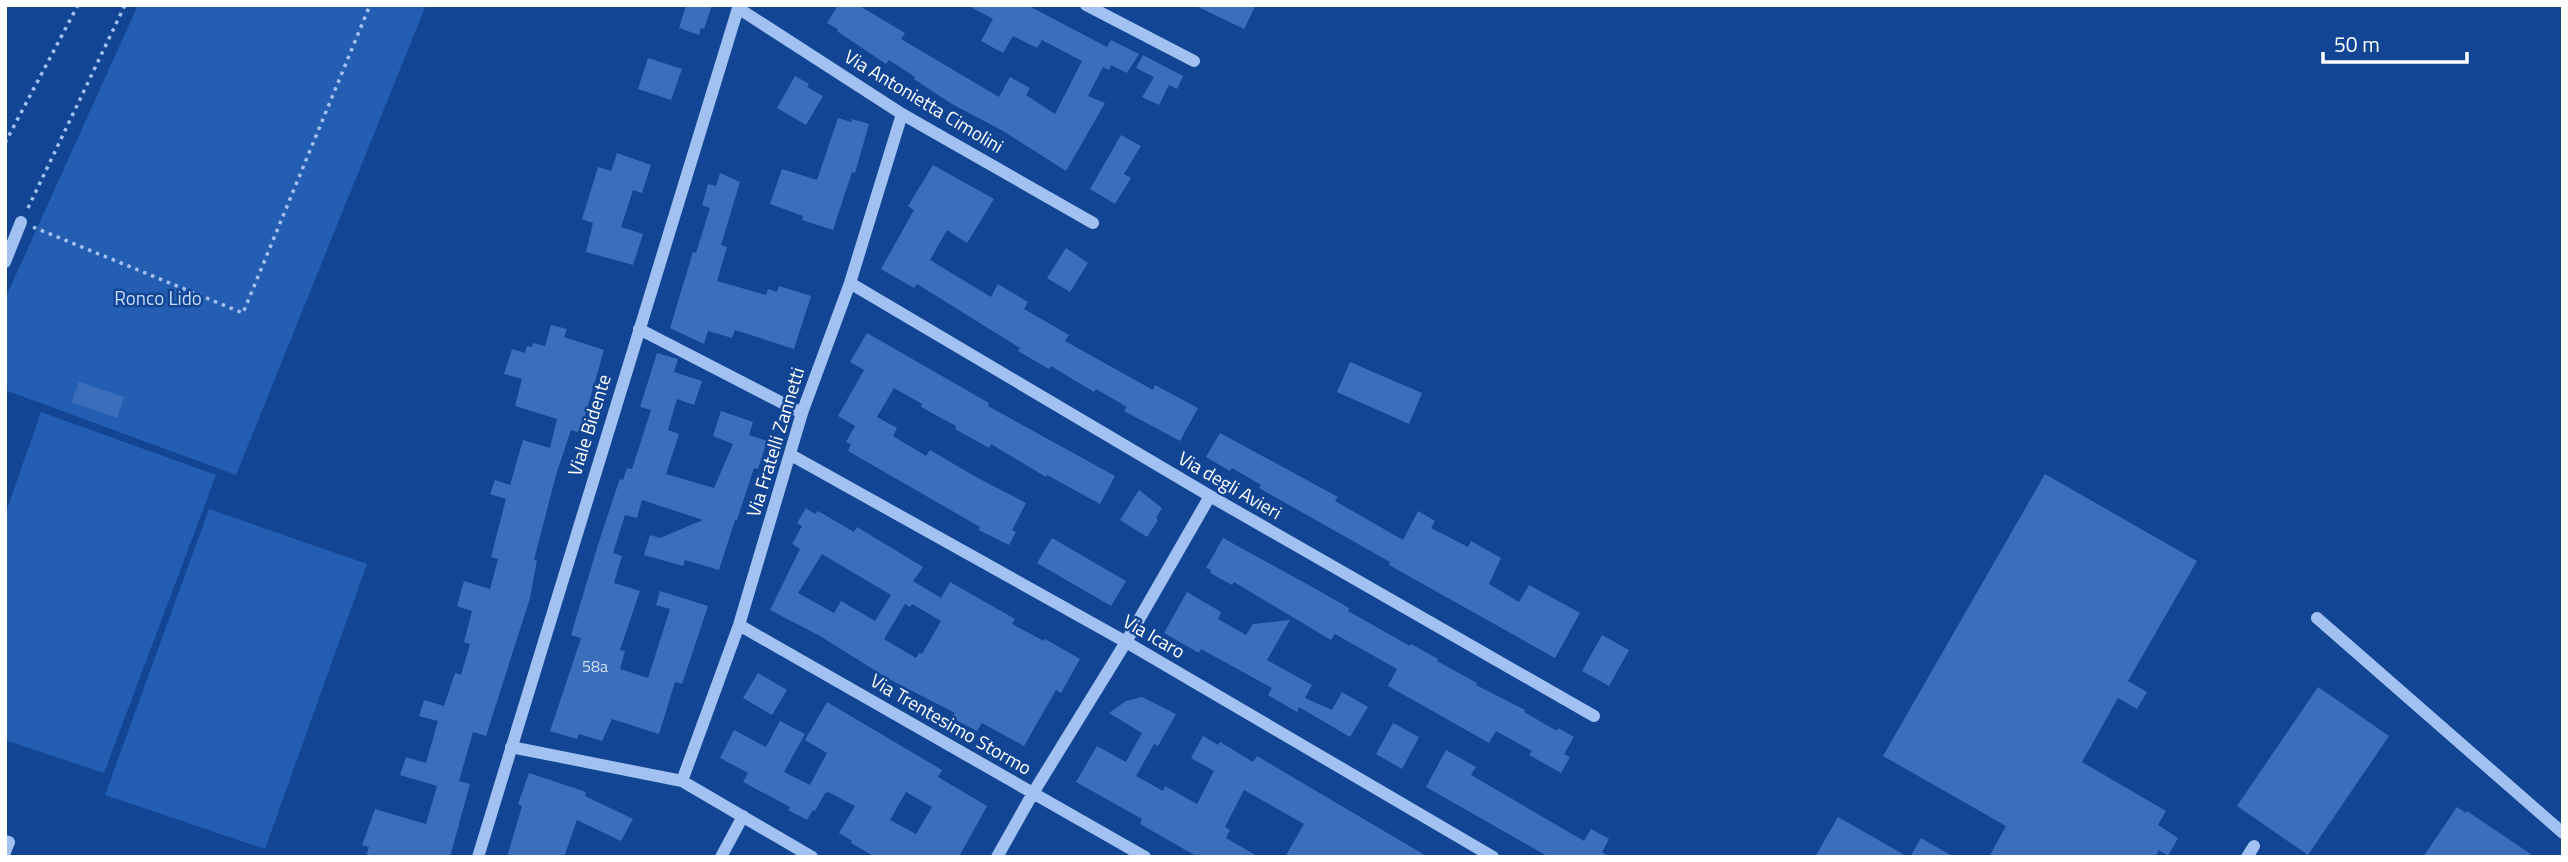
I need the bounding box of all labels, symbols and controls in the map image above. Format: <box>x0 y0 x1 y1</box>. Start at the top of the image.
scale bar <box>2323 21 2466 65</box>
text: 50 m <box>2334 28 2380 60</box>
street label: Via Antonietta Cimolini <box>839 41 1009 160</box>
park label: Ronco Lido <box>114 283 202 312</box>
street label: Via Fratelli Zannetti <box>738 363 811 520</box>
street label: Viale Bidente <box>559 370 618 479</box>
street label: Via degli Avieri <box>1173 443 1288 526</box>
street label: Via Icaro <box>1118 606 1191 665</box>
house number: 58a <box>582 654 608 678</box>
street label: Via Trentesimo Stormo <box>865 665 1037 782</box>

